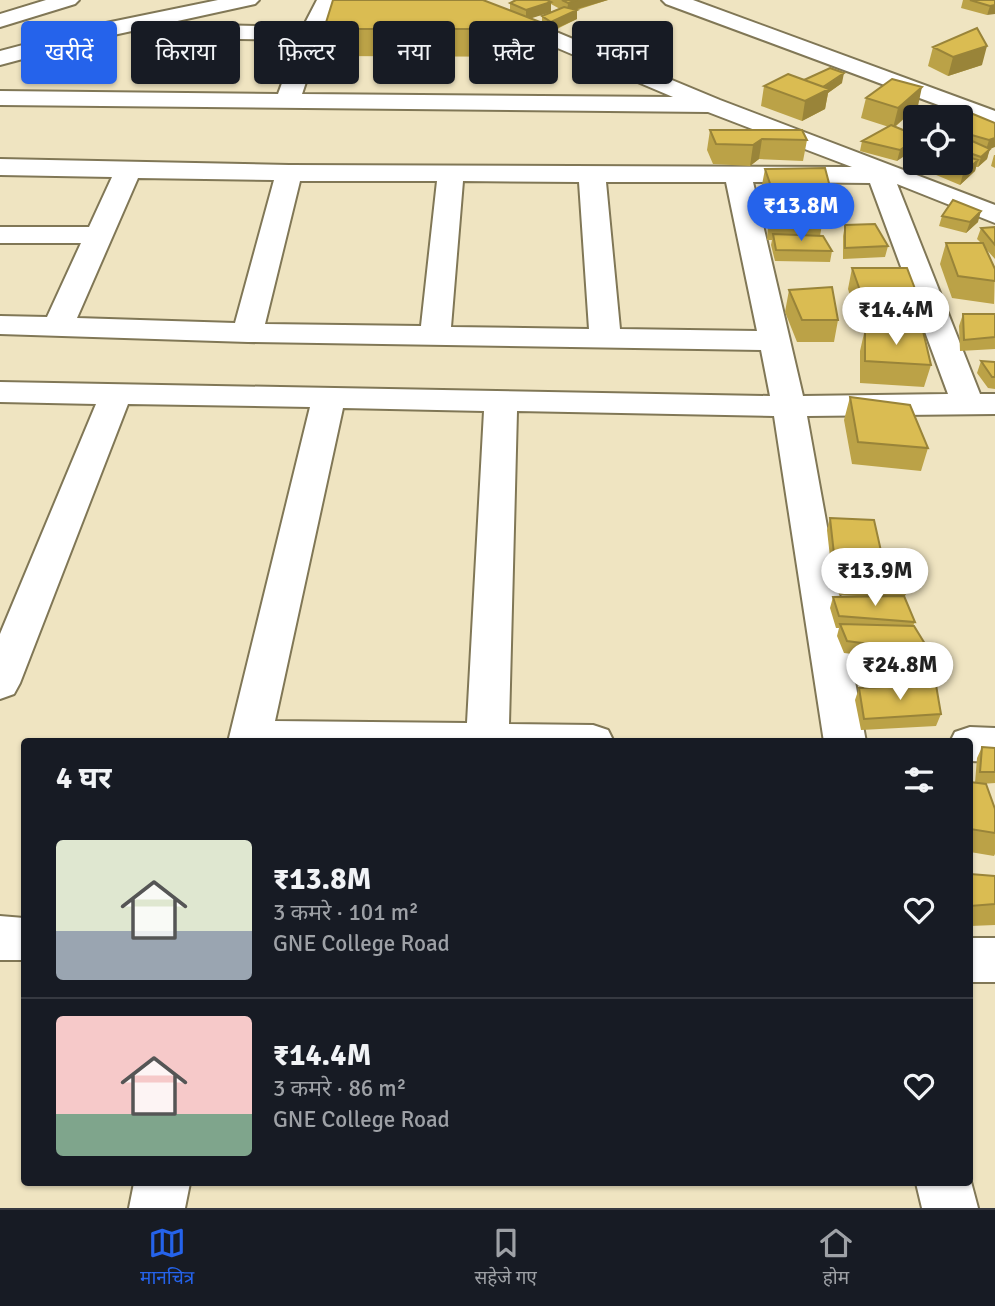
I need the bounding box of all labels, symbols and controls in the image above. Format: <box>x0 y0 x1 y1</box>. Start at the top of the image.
chip: खरीदें <box>21 21 117 84</box>
chip: किराया <box>131 21 240 84</box>
chip: फ़िल्टर <box>254 21 359 84</box>
chip: नया <box>373 21 455 84</box>
chip: फ़्लैट <box>469 21 558 84</box>
chip: मकान <box>572 21 673 84</box>
map controls <box>903 105 973 175</box>
button: locate <box>903 105 973 175</box>
pin: ₹13.8M <box>744 184 858 243</box>
text: ₹13.8M <box>763 191 839 220</box>
pin: ₹14.4M <box>839 288 953 347</box>
text: ₹14.4M <box>858 295 934 324</box>
pin: ₹13.9M <box>818 548 932 608</box>
text: ₹13.9M <box>837 556 913 585</box>
pin: ₹24.8M <box>843 642 957 702</box>
text: ₹24.8M <box>862 650 938 679</box>
text: 4 घर <box>56 760 111 797</box>
icon: filters <box>900 761 938 799</box>
text: ₹13.8M <box>273 861 371 898</box>
icon: home <box>112 868 196 952</box>
icon: heart <box>900 891 938 929</box>
text: 3 कमरे · 101 m² <box>273 898 419 927</box>
text: GNE College Road <box>273 929 450 958</box>
text: ₹14.4M <box>273 1037 371 1074</box>
icon: home <box>112 1044 196 1128</box>
icon: heart <box>900 1067 938 1105</box>
text: 3 कमरे · 86 m² <box>273 1074 406 1103</box>
text: GNE College Road <box>273 1105 450 1134</box>
tab: मानचित्र <box>140 1224 194 1292</box>
tab: सहेजे गए <box>474 1224 537 1292</box>
tab: होम <box>817 1224 855 1292</box>

